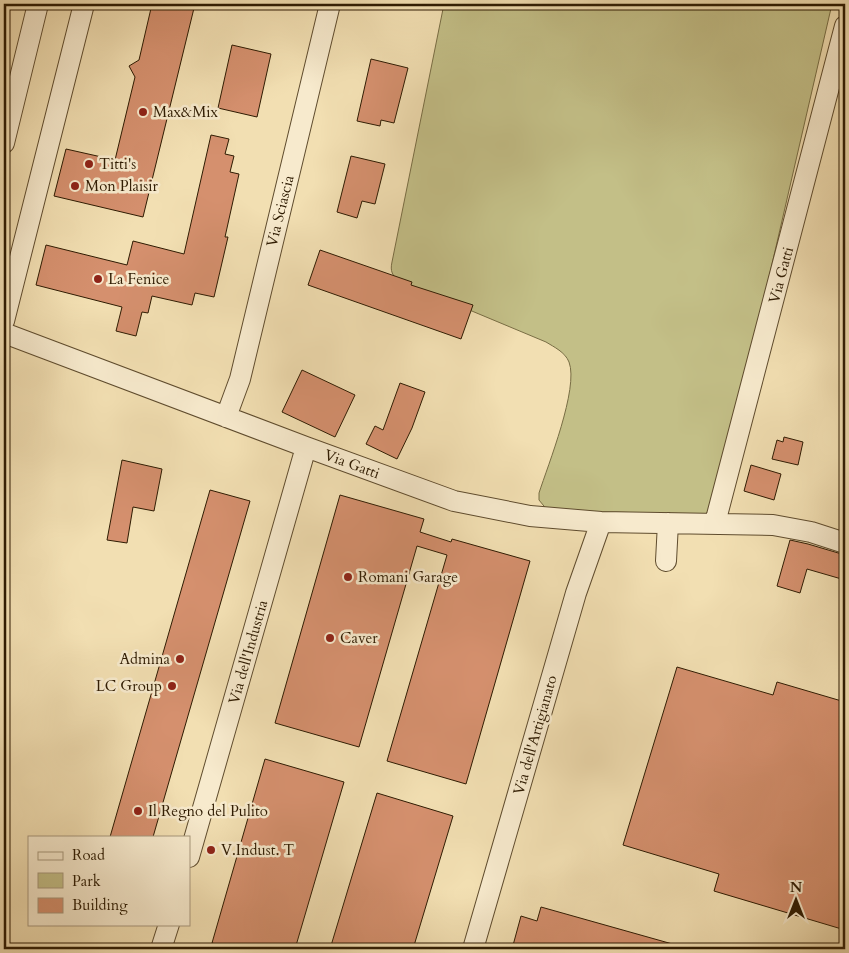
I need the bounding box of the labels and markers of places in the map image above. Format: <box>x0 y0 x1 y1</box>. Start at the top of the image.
place label: Max&Mix <box>153 102 219 122</box>
marker: Max&Mix <box>137 106 149 118</box>
place label: Titti's <box>99 154 136 174</box>
marker: Titti's <box>83 158 95 170</box>
place label: Mon Plaisir <box>85 176 158 196</box>
marker: Mon Plaisir <box>69 180 81 192</box>
place label: La Fenice <box>108 269 170 289</box>
marker: La Fenice <box>92 273 104 285</box>
place label: Romani Garage <box>358 567 458 587</box>
marker: Romani Garage <box>342 571 354 583</box>
place label: Caver <box>340 628 378 648</box>
marker: Caver <box>324 632 336 644</box>
place label: Admina <box>119 649 171 669</box>
marker: Admina <box>174 653 186 665</box>
place label: LC Group <box>96 676 162 696</box>
marker: LC Group <box>166 680 178 692</box>
place label: Il Regno del Pulito <box>148 801 268 821</box>
marker: Il Regno del Pulito <box>132 805 144 817</box>
place label: V.Indust. T <box>221 840 294 860</box>
marker: V.Indust. T <box>205 844 217 856</box>

